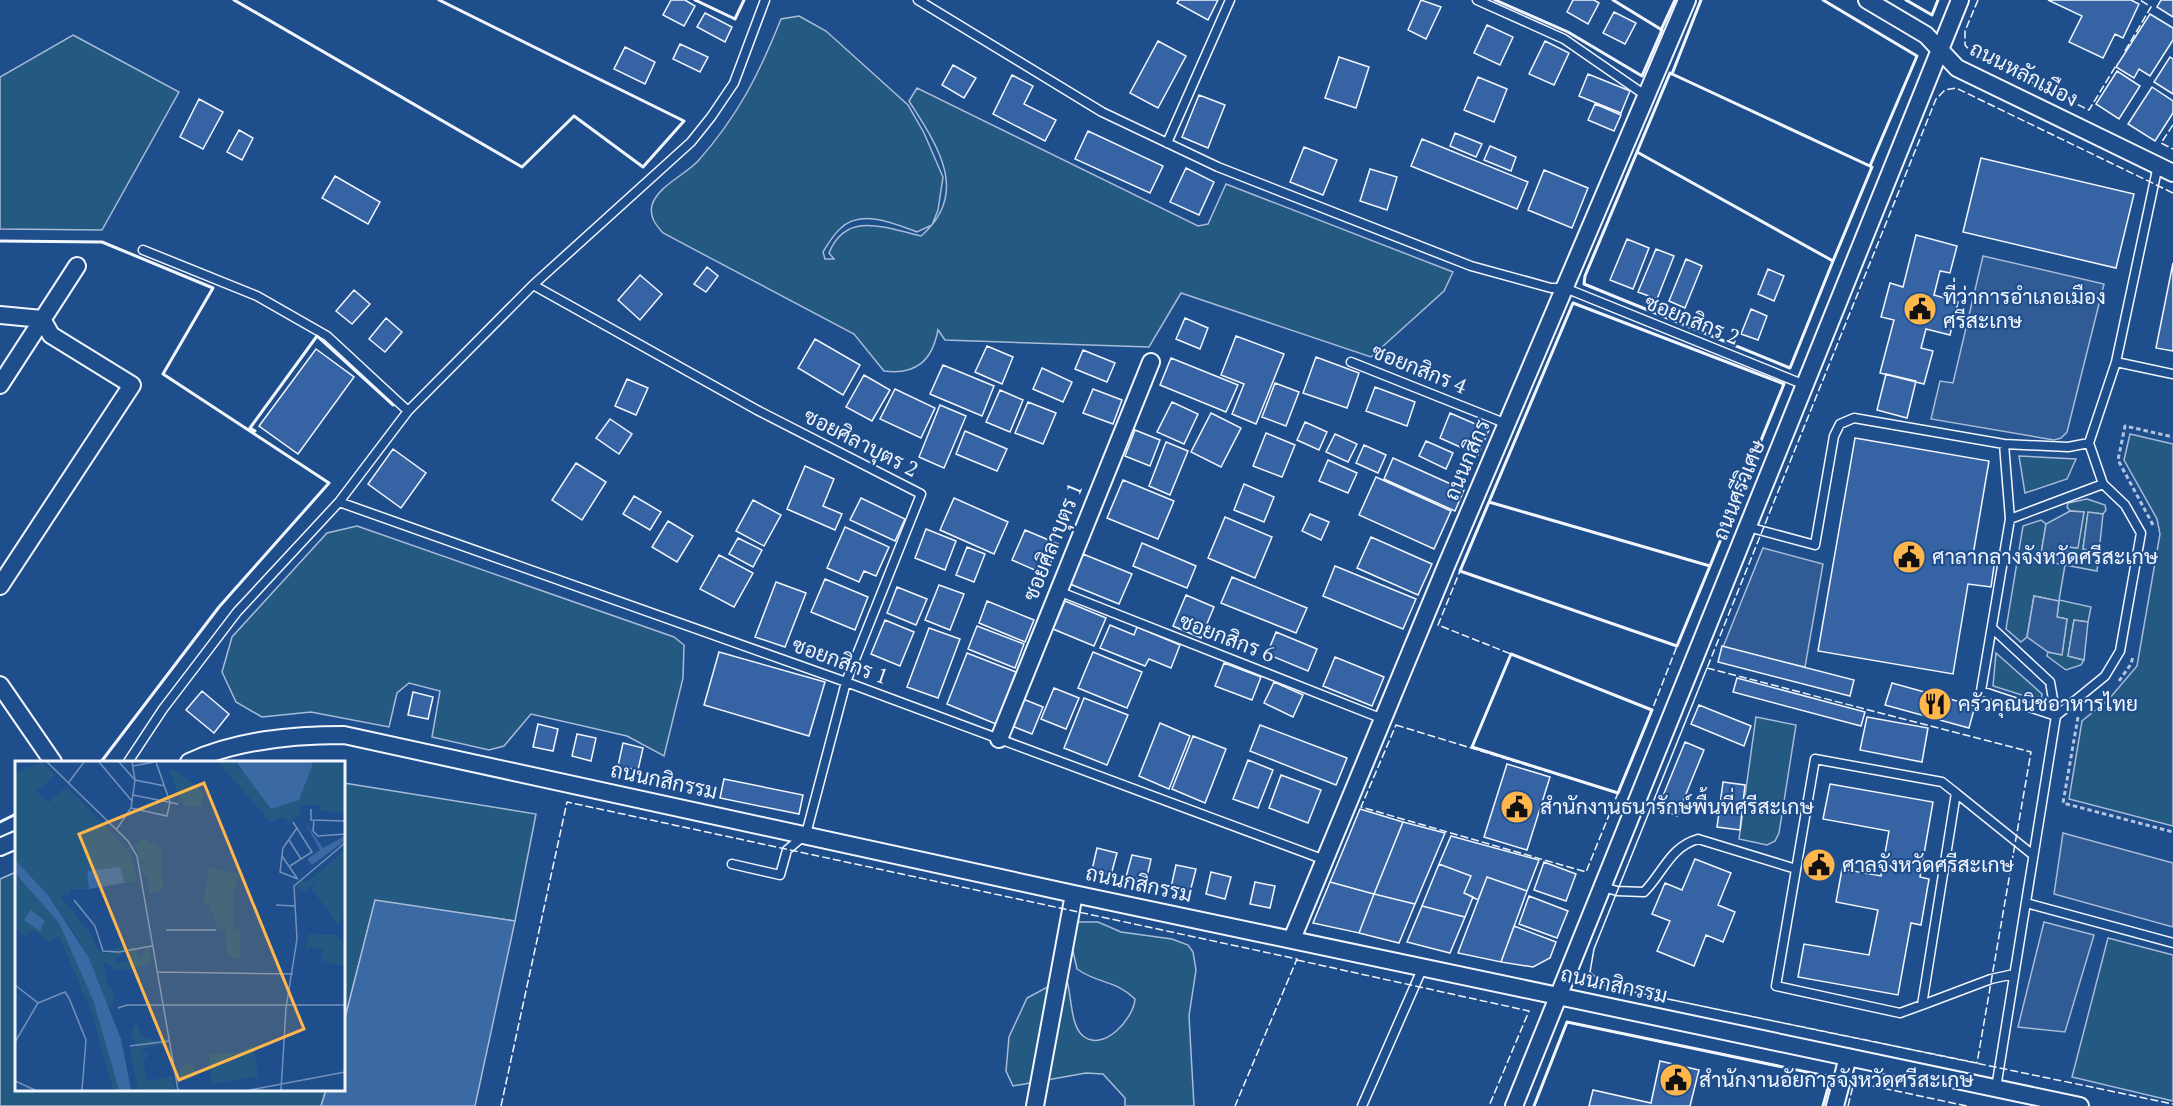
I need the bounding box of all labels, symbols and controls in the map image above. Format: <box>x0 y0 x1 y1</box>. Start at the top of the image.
street label: ถนนหลักเมือง <box>1966 34 2083 112</box>
place label: ที่ว่าการอำเภอเมือง ศรีสะเกษ <box>1943 277 2106 334</box>
street label: ซอยกสิกร 2 <box>1641 287 1744 351</box>
public building icon: ที่ว่าการอำเภอเมือง ศรีสะเกษ <box>1902 291 1938 327</box>
street label: ซอยกสิกร 4 <box>1368 336 1472 400</box>
street label: ซอยศิลาบุตร 2 <box>799 401 924 484</box>
street label: ถนนกสิกร <box>1436 415 1496 504</box>
street label: ถนนศรีวิเศษ <box>1705 435 1771 544</box>
street label: ซอยศิลาบุตร 1 <box>1016 478 1089 605</box>
public building icon: ศาลากลางจังหวัดศรีสะเกษ <box>1891 539 1927 575</box>
place label: ศาลากลางจังหวัดศรีสะเกษ <box>1932 542 2159 570</box>
street label: ซอยกสิกร 6 <box>1176 606 1279 668</box>
street label: ซอยกสิกร 1 <box>789 630 892 690</box>
restaurant icon: ครัวคุณนิชอาหารไทย <box>1917 686 1953 722</box>
place label: ครัวคุณนิชอาหารไทย <box>1958 689 2138 718</box>
street label: ถนนกสิกรรม <box>608 755 720 805</box>
inset map <box>15 761 345 1091</box>
place label: สำนักงานธนารักษ์พื้นที่ศรีสะเกษ <box>1540 787 1814 820</box>
public building icon: สำนักงานธนารักษ์พื้นที่ศรีสะเกษ <box>1499 789 1535 825</box>
public building icon: ศาลจังหวัดศรีสะเกษ <box>1801 847 1837 883</box>
place label: ศาลจังหวัดศรีสะเกษ <box>1842 850 2015 878</box>
street label: ถนนกสิกรรม <box>1083 858 1195 908</box>
street label: ถนนกสิกรรม <box>1558 959 1670 1009</box>
public building icon: สำนักงานอัยการจังหวัดศรีสะเกษ <box>1658 1062 1694 1098</box>
place label: สำนักงานอัยการจังหวัดศรีสะเกษ <box>1699 1065 1974 1093</box>

